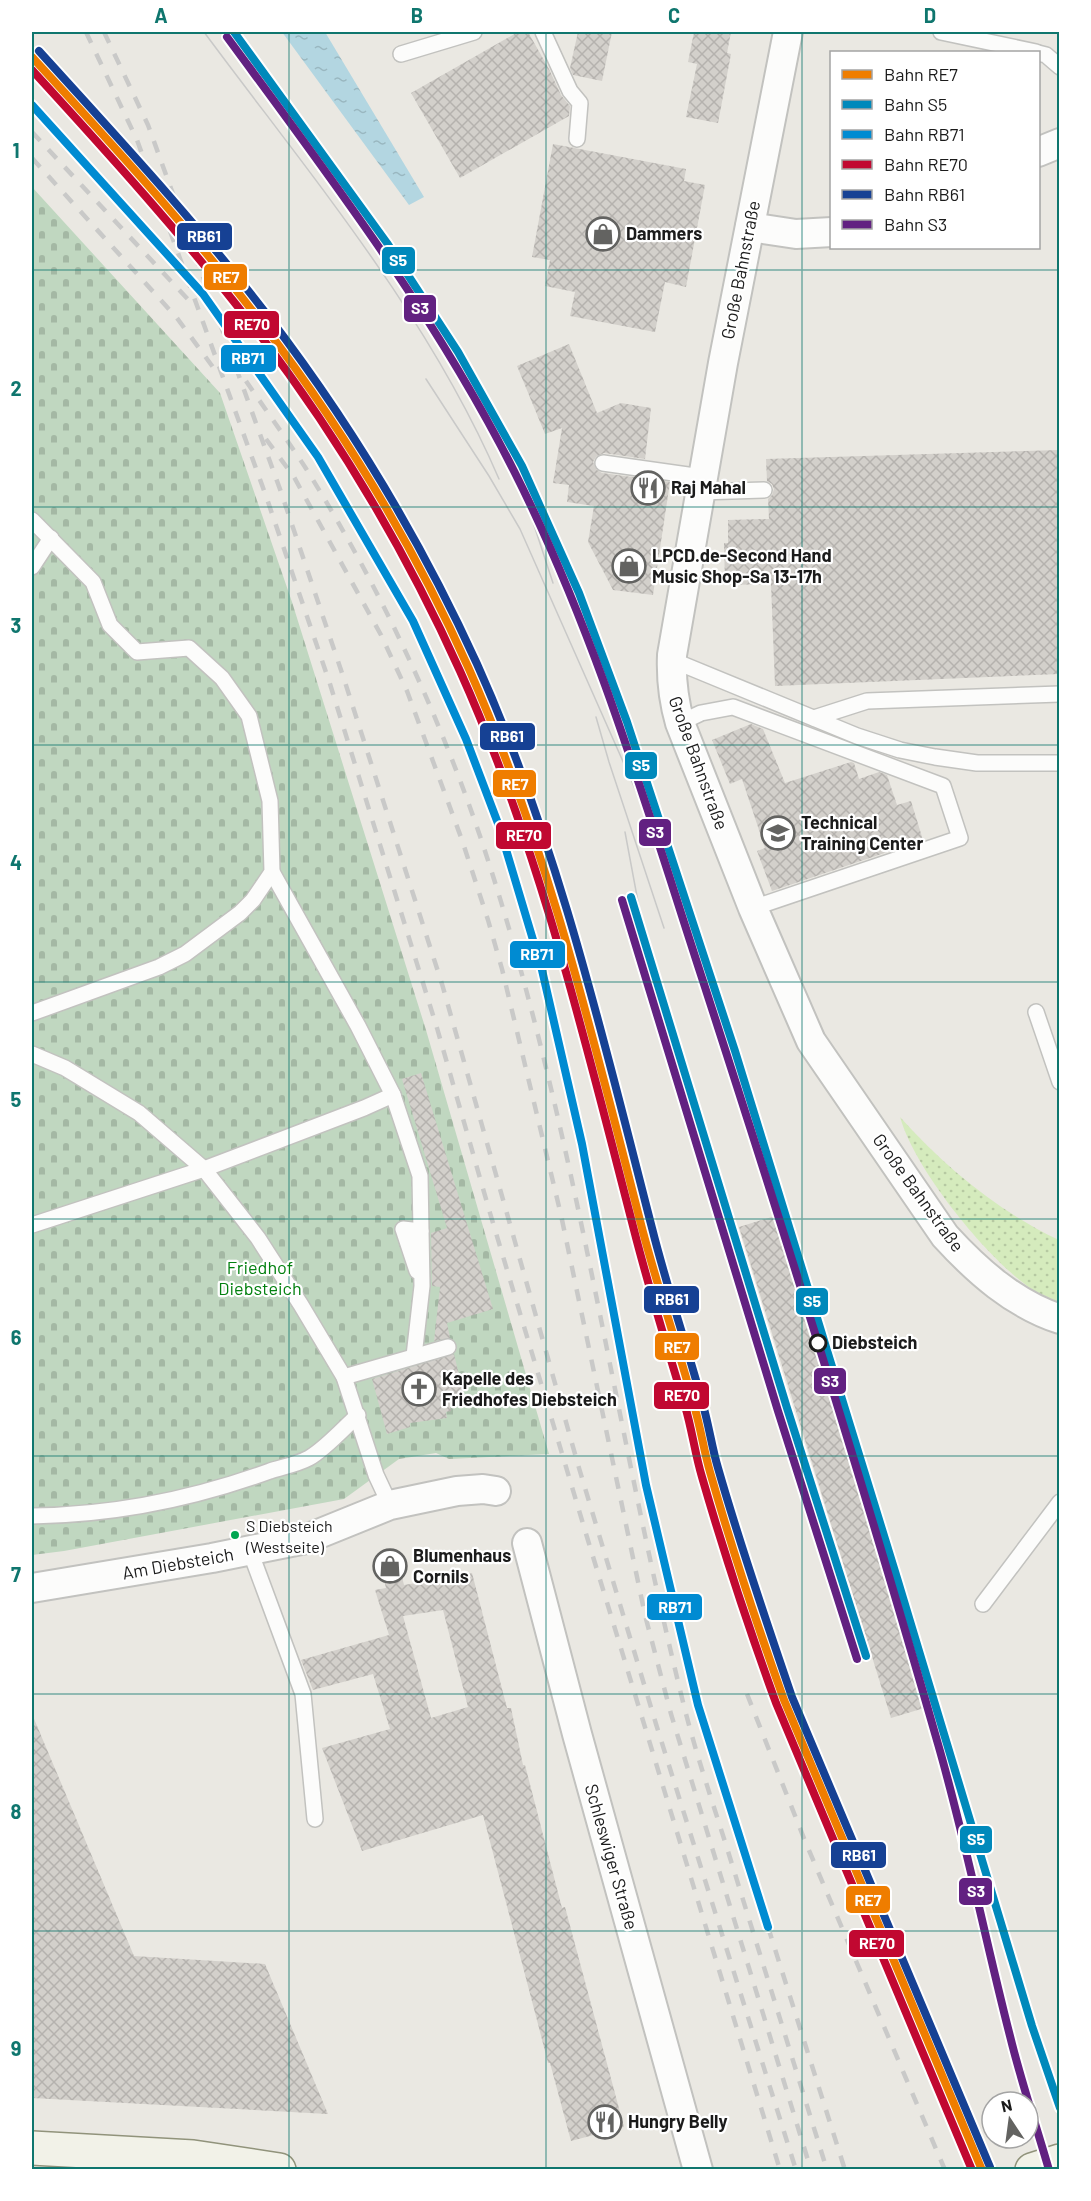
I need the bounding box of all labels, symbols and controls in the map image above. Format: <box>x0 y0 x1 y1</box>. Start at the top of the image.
text: A <box>154 3 168 27</box>
text: B <box>411 3 423 27</box>
text: C <box>668 3 680 27</box>
text: D <box>924 3 936 27</box>
legend <box>830 51 1040 249</box>
text: Bahn RE7 <box>884 63 958 85</box>
text: Bahn S5 <box>884 93 947 115</box>
text: Bahn RB71 <box>884 123 965 145</box>
text: 1 <box>12 138 20 162</box>
text: Bahn RE70 <box>884 153 968 175</box>
text: Bahn RB61 <box>884 183 965 205</box>
street label: Große Bahnstraße <box>716 199 764 341</box>
text: Bahn S3 <box>884 213 947 235</box>
shop icon: Dammers <box>585 216 621 252</box>
line badge: RB61 <box>176 222 233 251</box>
place label: Dammers <box>626 222 702 244</box>
text: RB61 <box>187 226 221 245</box>
line badge: S5 <box>381 246 416 275</box>
text: S5 <box>389 250 407 269</box>
line badge: RE7 <box>203 263 248 291</box>
text: RE7 <box>212 267 240 286</box>
line badge: S3 <box>403 294 437 323</box>
text: S3 <box>411 298 429 317</box>
line badge: RE70 <box>223 310 280 339</box>
text: RE70 <box>234 314 270 333</box>
line badge: RB71 <box>220 344 277 373</box>
text: RB71 <box>231 348 265 367</box>
text: 2 <box>10 376 22 400</box>
restaurant icon: Raj Mahal <box>630 470 666 506</box>
place label: Raj Mahal <box>671 476 746 498</box>
place label: LPCD.de-Second Hand Music Shop-Sa 13-17h <box>652 544 832 587</box>
shop icon: LPCD.de-Second Hand Music Shop-Sa 13-17h <box>611 548 647 584</box>
text: 3 <box>11 613 21 637</box>
street label: Große Bahnstraße <box>665 693 733 833</box>
line badge: RB61 <box>479 722 536 751</box>
text: RB61 <box>490 726 524 745</box>
line badge: S5 <box>624 751 658 780</box>
text: S5 <box>632 755 650 774</box>
line badge: RE7 <box>492 769 537 798</box>
text: RE7 <box>501 774 529 793</box>
place label: Technical Training Center <box>801 811 923 854</box>
school or university icon: Technical Training Center <box>760 815 796 851</box>
line badge: S3 <box>638 818 672 847</box>
line badge: RE70 <box>495 821 552 850</box>
text: S3 <box>646 822 664 841</box>
text: RE70 <box>506 825 542 844</box>
text: 4 <box>10 850 22 874</box>
line badge: RB71 <box>509 940 566 969</box>
text: RB71 <box>520 944 554 963</box>
text: 5 <box>11 1087 22 1111</box>
street label: Große Bahnstraße <box>869 1129 969 1256</box>
park label: Friedhof Diebsteich <box>218 1256 302 1299</box>
line badge: RB61 <box>643 1285 700 1314</box>
line badge: S5 <box>795 1287 829 1316</box>
text: RB61 <box>655 1289 689 1308</box>
text: S5 <box>803 1291 821 1310</box>
text: 6 <box>11 1325 22 1349</box>
place label: Diebsteich <box>832 1331 917 1353</box>
line badge: RE7 <box>654 1332 700 1361</box>
marker: Diebsteich <box>809 1334 827 1352</box>
text: RE7 <box>663 1337 691 1356</box>
place label: Kapelle des Friedhofes Diebsteich <box>442 1367 617 1410</box>
line badge: S3 <box>813 1367 847 1395</box>
church icon: Kapelle des Friedhofes Diebsteich <box>401 1371 437 1407</box>
text: S3 <box>821 1371 839 1390</box>
line badge: RE70 <box>653 1381 710 1410</box>
text: RE70 <box>664 1385 700 1404</box>
place label: S Diebsteich (Westseite) <box>245 1516 333 1556</box>
marker: S Diebsteich (Westseite) <box>229 1529 241 1541</box>
street label: Am Diebsteich <box>120 1542 235 1584</box>
place label: Blumenhaus Cornils <box>413 1544 511 1587</box>
shop icon: Blumenhaus Cornils <box>372 1548 408 1584</box>
text: 7 <box>11 1562 21 1586</box>
line badge: RB71 <box>646 1593 703 1621</box>
text: RB71 <box>658 1597 692 1616</box>
street label: Schleswiger Straße <box>581 1781 643 1932</box>
text: 8 <box>11 1799 22 1823</box>
line badge: S5 <box>959 1825 993 1854</box>
text: S5 <box>967 1829 985 1848</box>
line badge: RB61 <box>830 1841 887 1869</box>
text: RB61 <box>842 1845 876 1864</box>
line badge: S3 <box>958 1877 993 1906</box>
text: S3 <box>967 1881 985 1900</box>
line badge: RE7 <box>845 1885 891 1914</box>
text: RE7 <box>854 1890 882 1909</box>
line badge: RE70 <box>848 1929 905 1958</box>
text: RE70 <box>859 1933 895 1952</box>
text: 9 <box>11 2036 21 2060</box>
north arrow <box>980 2090 1040 2150</box>
text: N <box>999 2094 1014 2115</box>
restaurant icon: Hungry Belly <box>587 2104 623 2140</box>
place label: Hungry Belly <box>628 2110 728 2132</box>

